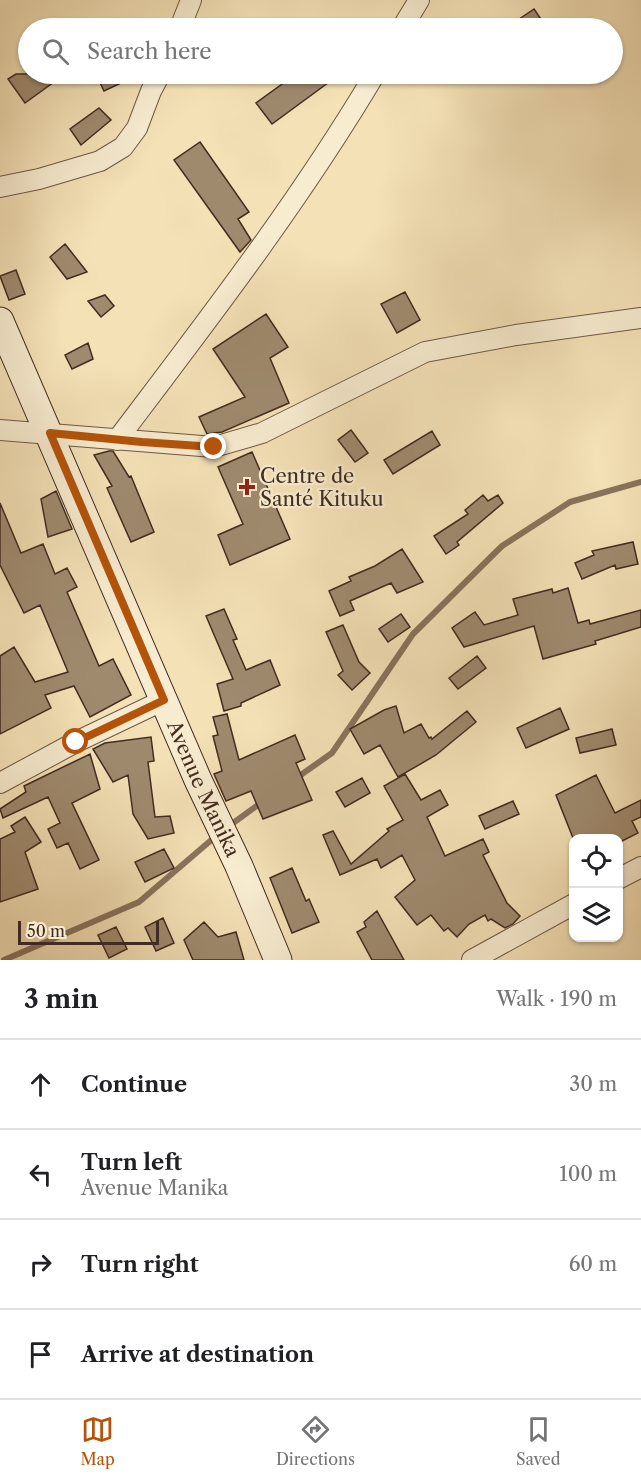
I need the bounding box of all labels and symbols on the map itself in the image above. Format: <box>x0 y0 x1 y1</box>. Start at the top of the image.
route end <box>200 433 226 459</box>
place label: Centre de Santé Kituku <box>260 464 383 511</box>
marker: Centre de Santé Kituku <box>238 478 256 496</box>
street label: Avenue Manika <box>161 716 245 861</box>
route start <box>62 728 88 754</box>
scale bar <box>18 918 159 946</box>

